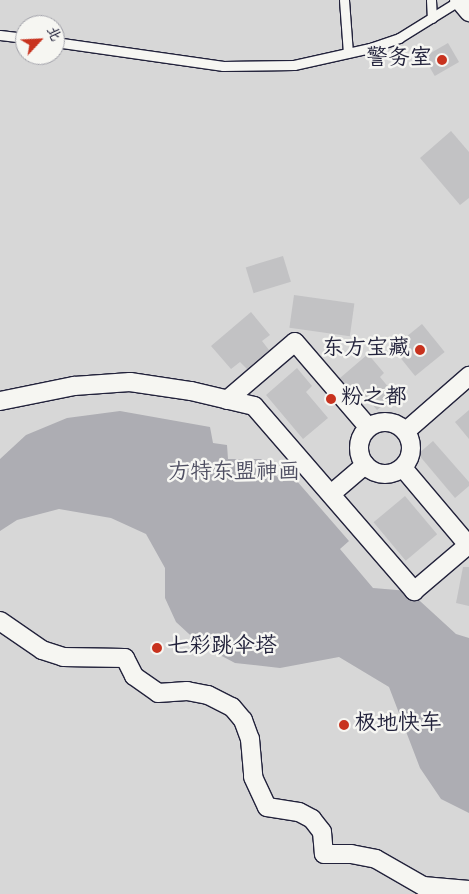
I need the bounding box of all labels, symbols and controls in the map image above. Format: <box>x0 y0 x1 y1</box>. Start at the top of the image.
north arrow <box>15 15 65 65</box>
text: 北 <box>41 23 66 45</box>
place label: 警务室 <box>366 47 432 73</box>
marker: 警务室 <box>436 54 448 66</box>
place label: 东方宝藏 <box>322 337 410 363</box>
marker: 东方宝藏 <box>414 344 426 356</box>
place label: 粉之都 <box>341 386 407 412</box>
marker: 粉之都 <box>325 393 337 405</box>
park label: 方特东盟神画 <box>168 461 300 487</box>
place label: 七彩跳伞塔 <box>167 635 277 661</box>
marker: 七彩跳伞塔 <box>151 642 163 654</box>
place label: 极地快车 <box>354 712 442 738</box>
marker: 极地快车 <box>338 719 350 731</box>

